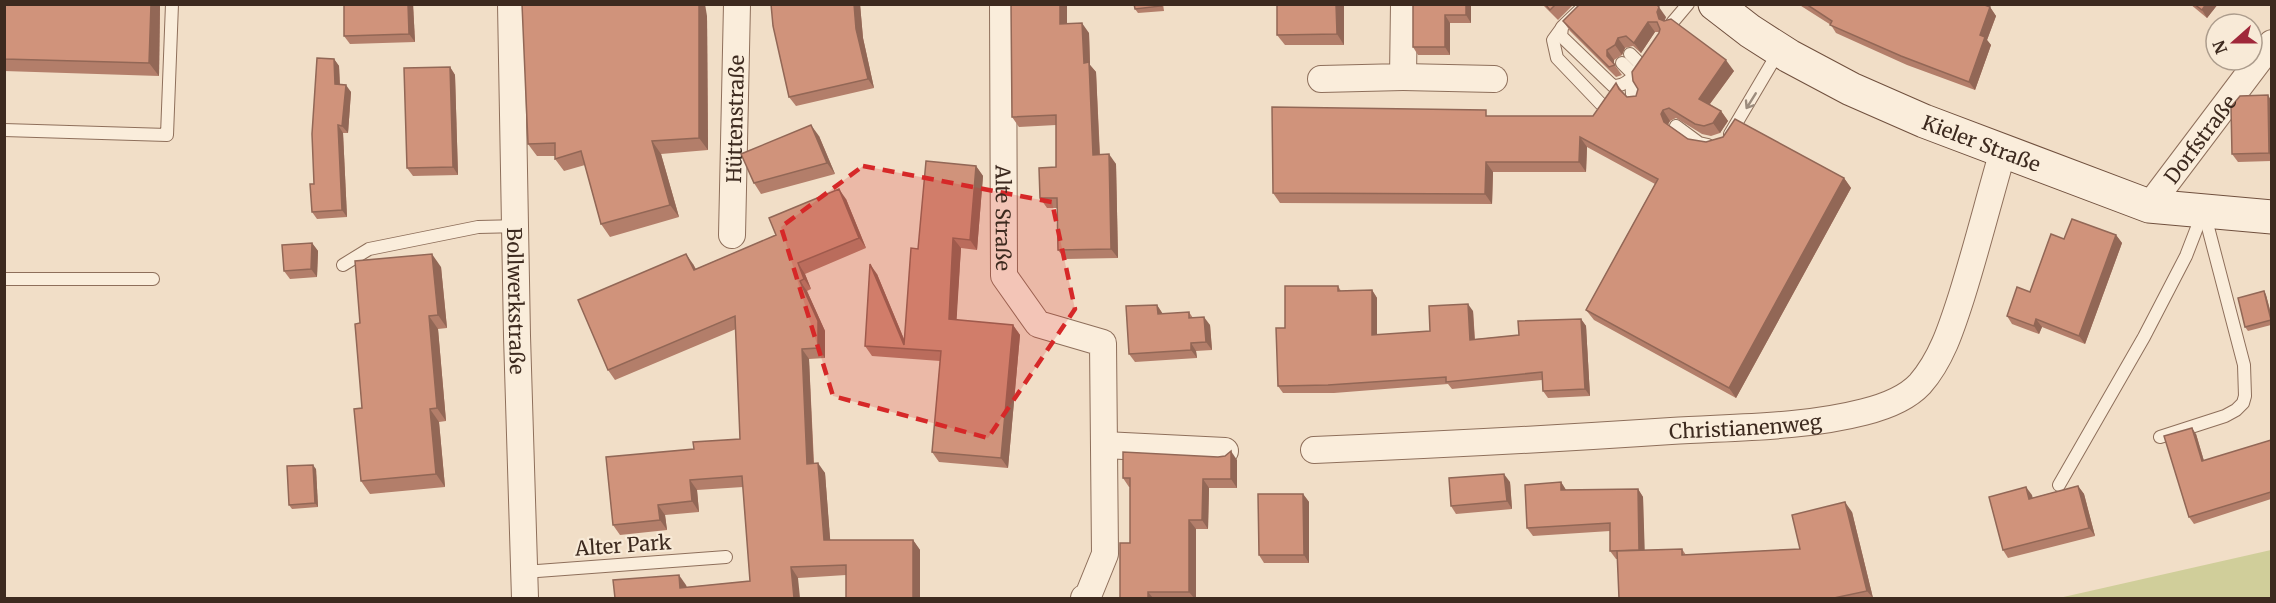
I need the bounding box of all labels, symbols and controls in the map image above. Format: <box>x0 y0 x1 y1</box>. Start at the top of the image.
north arrow <box>2204 12 2264 72</box>
text: N <box>2208 38 2232 57</box>
street label: Hüttenstraße <box>721 55 748 183</box>
street label: Dorfstraße <box>2158 90 2241 188</box>
one-way arrow <box>1744 92 1756 109</box>
street label: Kieler Straße <box>1919 109 2044 176</box>
street label: Alte Straße <box>991 164 1016 271</box>
street label: Bollwerkstraße <box>503 227 531 375</box>
street label: Christianenweg <box>1668 408 1823 444</box>
street label: Alter Park <box>573 529 672 561</box>

